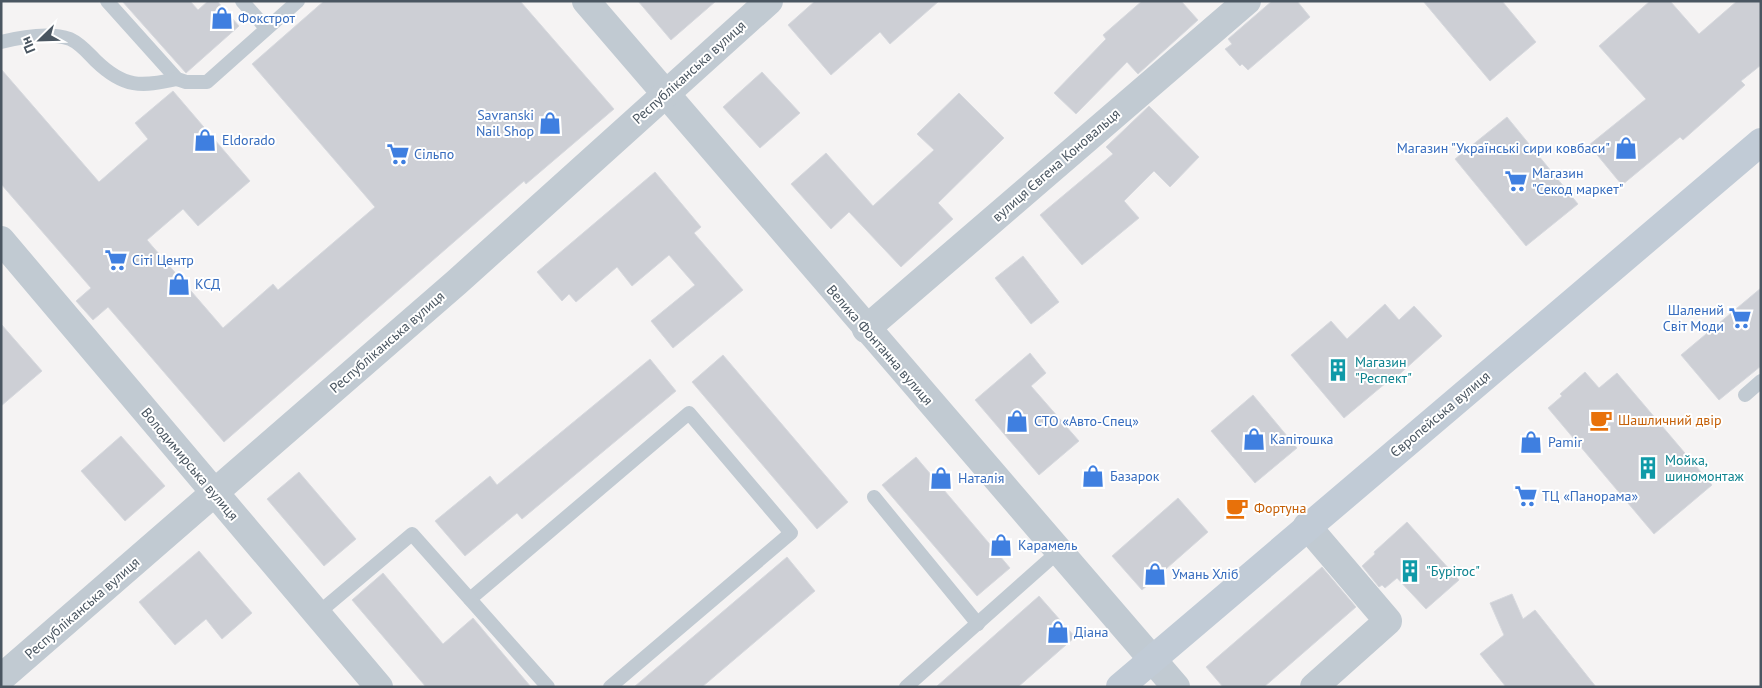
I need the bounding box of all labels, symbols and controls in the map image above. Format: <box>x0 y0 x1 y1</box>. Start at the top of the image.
shop icon: Фокстрот <box>209 5 235 31</box>
place label: Фокстрот <box>238 9 295 27</box>
north arrow <box>15 15 65 65</box>
street label: Республіканська вулиця <box>629 16 749 128</box>
text: Пн <box>17 34 40 56</box>
street label: вулиця Євгена Коновальця <box>988 105 1124 225</box>
place label: Savranski Nail Shop <box>476 106 534 140</box>
shop icon: Savranski Nail Shop <box>537 110 563 136</box>
shop icon: Eldorado <box>192 127 218 153</box>
place label: Eldorado <box>222 131 275 149</box>
shop icon: Магазин "Українські сири ковбаси" <box>1613 135 1639 161</box>
place label: Магазин "Українські сири ковбаси" <box>1397 139 1610 157</box>
supermarket icon: Сільпо <box>385 141 411 167</box>
place label: Сільпо <box>414 145 454 163</box>
place label: Магазин "Секод маркет" <box>1532 164 1623 198</box>
supermarket icon: Магазин "Секод маркет" <box>1503 168 1529 194</box>
supermarket icon: Сіті Центр <box>103 247 129 273</box>
place label: Сіті Центр <box>132 251 194 269</box>
shop icon: КСД <box>166 271 192 297</box>
place label: КСД <box>195 275 220 293</box>
street label: Велика Фонтанна вулиця <box>823 281 937 409</box>
street label: Республіканська вулиця <box>326 287 448 397</box>
place label: Шалений Світ Моди <box>1663 301 1724 335</box>
supermarket icon: Шалений Світ Моди <box>1727 305 1753 331</box>
place label: Магазин "Респект" <box>1355 353 1412 387</box>
building icon: Магазин "Респект" <box>1325 357 1351 383</box>
street label: Європейська вулиця <box>1386 367 1494 461</box>
street label: Володимирська вулиця <box>137 404 243 524</box>
cafe icon: Шашличний двір <box>1588 407 1614 433</box>
shop icon: СТО «Авто-Спец» <box>1004 408 1030 434</box>
place label: Шашличний двір <box>1618 411 1722 429</box>
place label: СТО «Авто-Спец» <box>1034 412 1139 430</box>
shop icon: Капітошка <box>1241 426 1267 452</box>
shop icon: Pamir <box>1518 429 1544 455</box>
place label: Капітошка <box>1270 430 1334 448</box>
place label: Pamir <box>1548 433 1582 451</box>
place label: Мойка, шиномонтаж <box>1665 451 1745 485</box>
building icon: Мойка, шиномонтаж <box>1635 455 1661 481</box>
shop icon: Базарок <box>1080 463 1106 489</box>
shop icon: Наталія <box>928 465 954 491</box>
place label: Базарок <box>1110 467 1160 485</box>
place label: Наталія <box>958 469 1004 487</box>
supermarket icon: ТЦ «Панорама» <box>1513 483 1539 509</box>
place label: ТЦ «Панорама» <box>1542 487 1639 505</box>
cafe icon: Фортуна <box>1224 495 1250 521</box>
place label: Фортуна <box>1254 499 1306 517</box>
shop icon: Карамель <box>988 532 1014 558</box>
place label: Карамель <box>1018 536 1078 554</box>
street label: Республіканська вулиця <box>21 553 143 663</box>
building icon: "Бурітос" <box>1397 558 1423 584</box>
shop icon: Умань Хліб <box>1142 561 1168 587</box>
place label: "Бурітос" <box>1426 562 1480 580</box>
place label: Умань Хліб <box>1172 565 1239 583</box>
shop icon: Діана <box>1045 619 1071 645</box>
place label: Діана <box>1074 623 1109 641</box>

